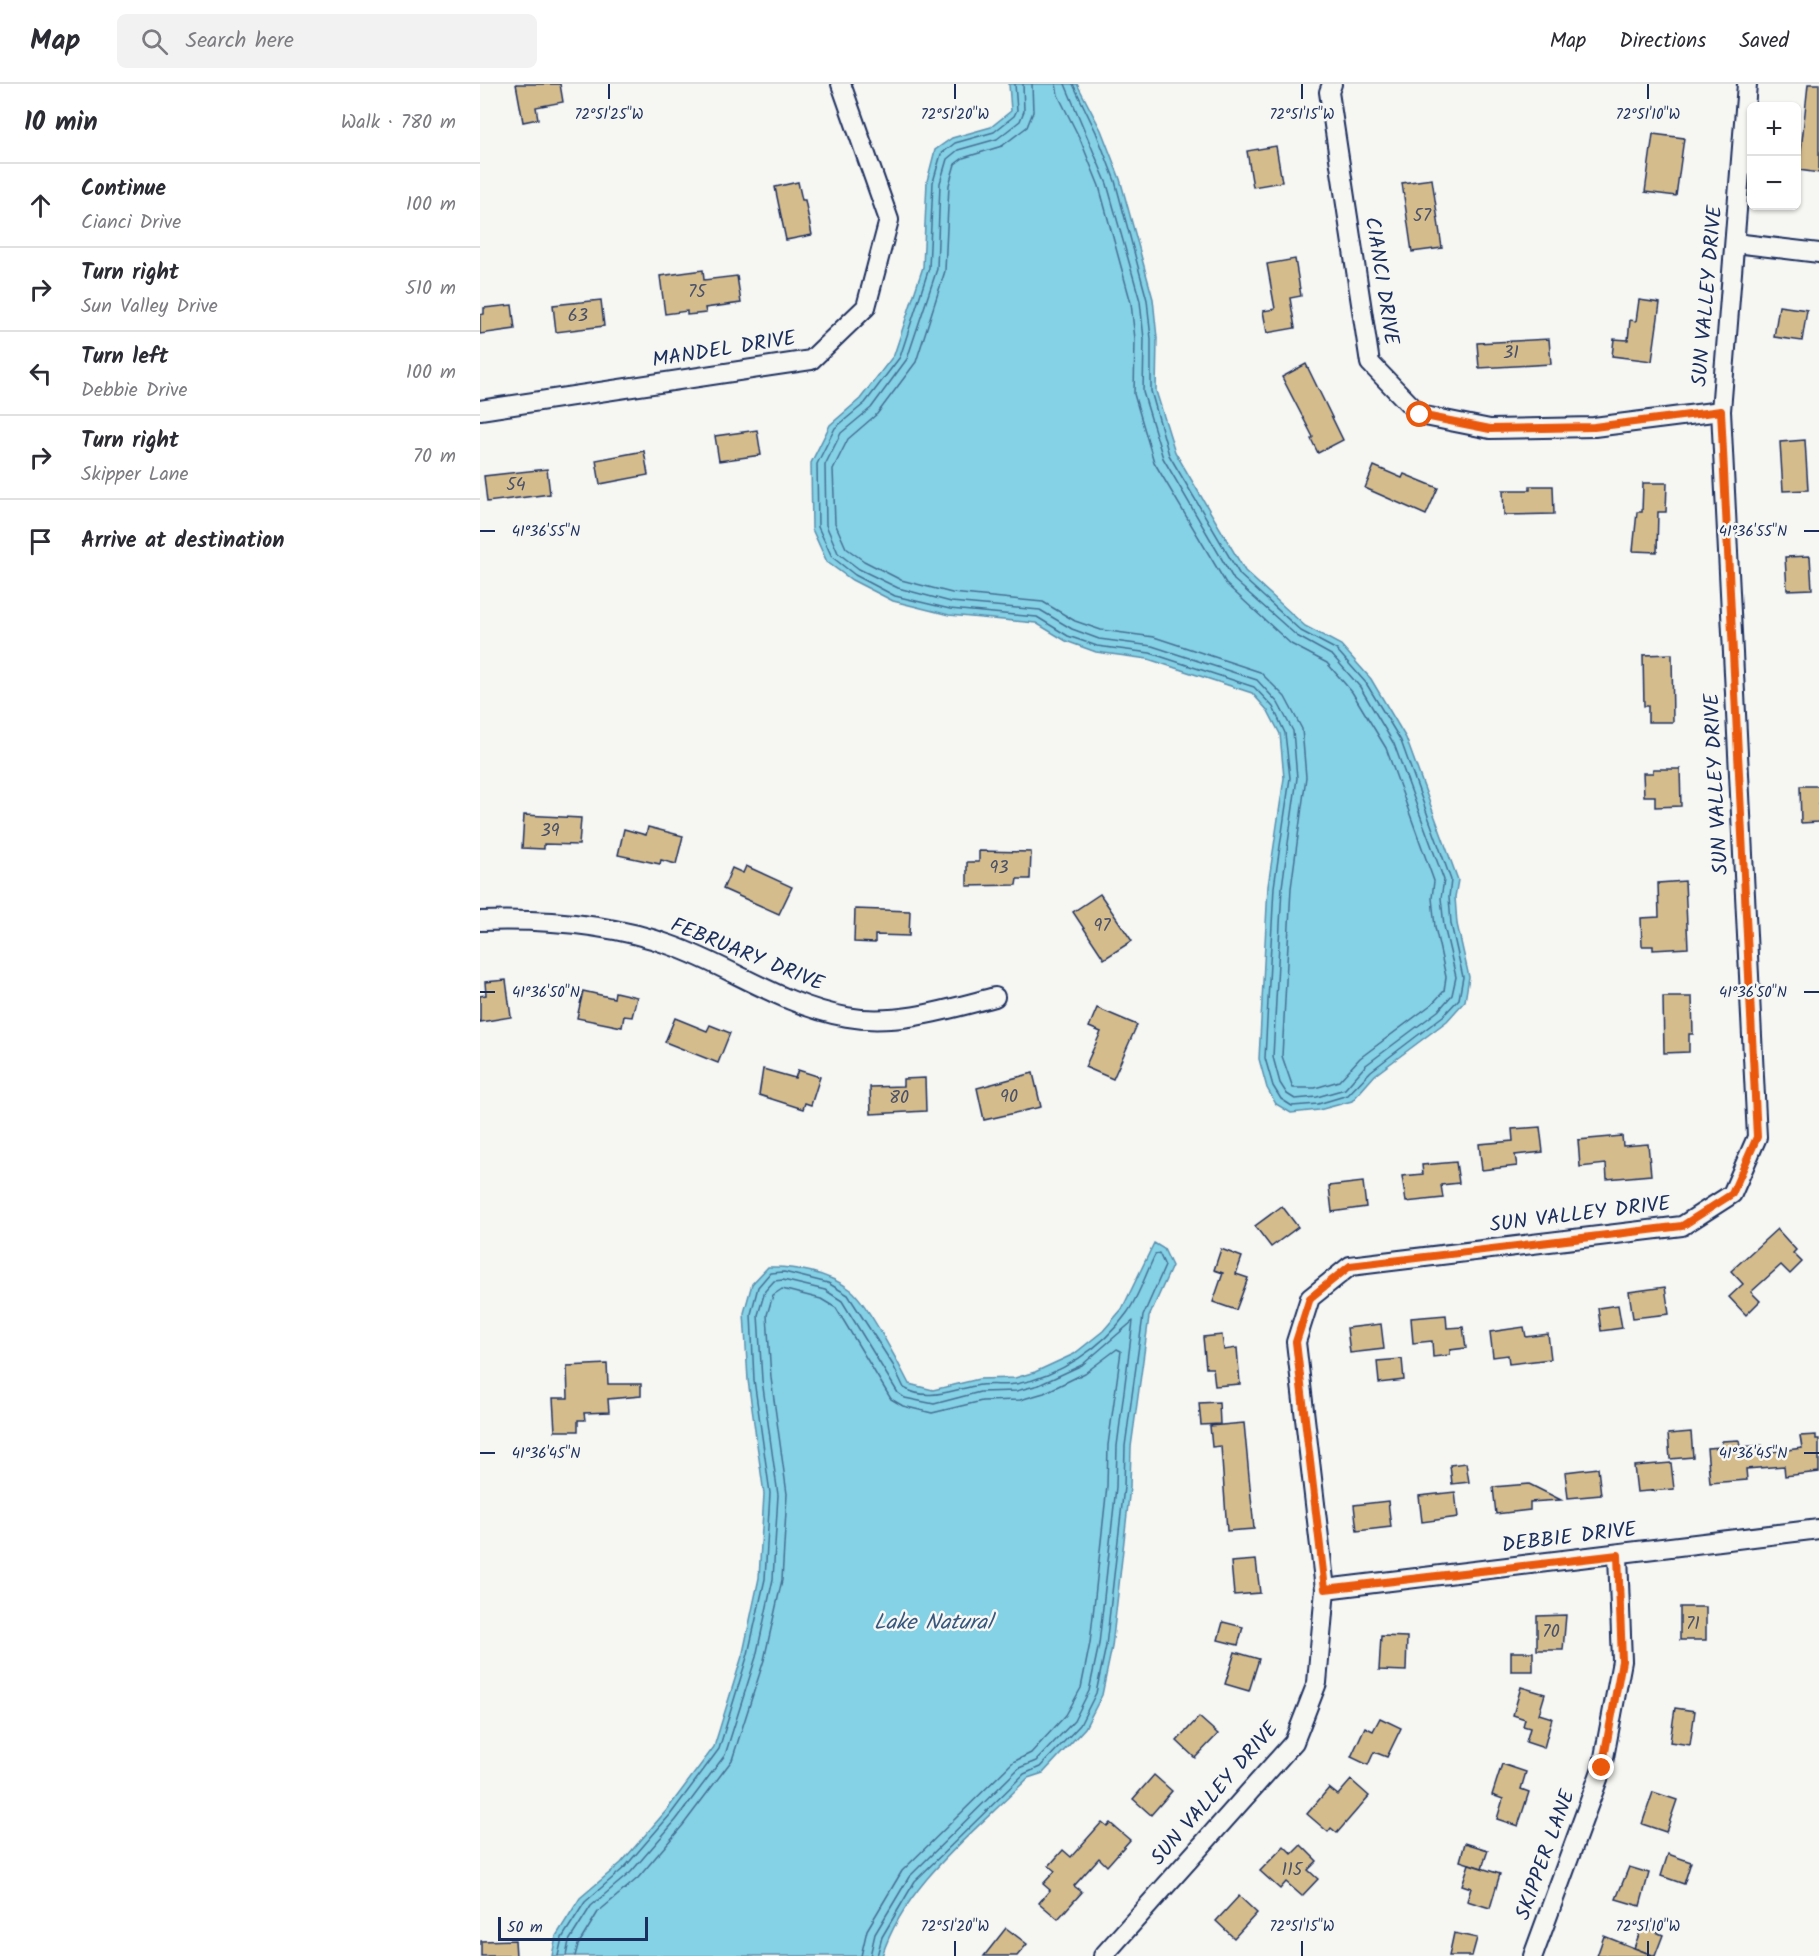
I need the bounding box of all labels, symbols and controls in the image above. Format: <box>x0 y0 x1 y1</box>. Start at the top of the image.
search box <box>117 14 537 68</box>
text: Map <box>30 19 81 64</box>
text: Search here <box>186 24 294 59</box>
icon: search <box>138 25 171 58</box>
text: Map <box>1550 25 1586 58</box>
text: Directions <box>1619 25 1706 58</box>
text: Saved <box>1739 25 1789 58</box>
text: 10 min <box>24 102 98 144</box>
map controls <box>1747 102 1801 210</box>
button: + <box>1747 102 1801 156</box>
text: 72°51'25"W <box>574 103 644 127</box>
text: 72°51'20"W <box>921 103 990 127</box>
text: 72°51'15"W <box>1269 103 1335 127</box>
text: 72°51'10"W <box>1616 103 1681 127</box>
text: Walk · 780 m <box>341 107 456 139</box>
button: − <box>1747 156 1801 210</box>
text: Continue <box>81 172 166 207</box>
icon: ahead <box>24 189 57 222</box>
text: 100 m <box>406 189 456 221</box>
house number: 57 <box>1413 202 1432 231</box>
street label: SUN VALLEY DRIVE <box>1684 203 1732 388</box>
text: Cianci Drive <box>81 207 181 239</box>
street label: CIANCI DRIVE <box>1355 215 1408 348</box>
text: Turn right <box>81 256 179 291</box>
icon: right <box>24 273 57 306</box>
text: 510 m <box>405 273 456 305</box>
house number: 75 <box>688 278 707 307</box>
text: Sun Valley Drive <box>81 291 218 323</box>
house number: 63 <box>568 302 588 331</box>
street label: MANDEL DRIVE <box>650 322 799 378</box>
house number: 31 <box>1503 339 1519 368</box>
text: Turn left <box>81 340 168 375</box>
icon: left <box>24 357 57 390</box>
text: 100 m <box>406 357 456 389</box>
text: Debbie Drive <box>81 375 187 407</box>
route start <box>1406 401 1432 427</box>
text: Turn right <box>81 424 179 459</box>
icon: right <box>24 441 57 474</box>
text: 70 m <box>413 441 456 473</box>
text: Skipper Lane <box>81 459 188 491</box>
house number: 54 <box>506 471 526 500</box>
text: 41°36'55"N <box>512 520 580 544</box>
text: 41°36'55"N <box>1719 520 1787 544</box>
text: Arrive at destination <box>81 524 284 559</box>
icon: arrive <box>24 525 57 558</box>
street label: SUN VALLEY DRIVE <box>1696 692 1738 876</box>
house number: 39 <box>540 817 560 846</box>
house number: 93 <box>989 854 1009 883</box>
street label: FEBRUARY DRIVE <box>665 909 829 1001</box>
house number: 97 <box>1093 912 1111 941</box>
text: 41°36'50"N <box>512 981 580 1005</box>
text: 41°36'50"N <box>1719 981 1787 1005</box>
house number: 90 <box>1000 1083 1018 1112</box>
house number: 80 <box>889 1084 909 1113</box>
street label: SUN VALLEY DRIVE <box>1488 1187 1673 1242</box>
text: 41°36'45"N <box>512 1442 580 1466</box>
text: 41°36'45"N <box>1719 1442 1787 1466</box>
street label: DEBBIE DRIVE <box>1500 1513 1639 1563</box>
water label: Lake Natural <box>874 1606 997 1641</box>
house number: 71 <box>1686 1610 1700 1639</box>
house number: 70 <box>1542 1618 1560 1647</box>
street label: SUN VALLEY DRIVE <box>1143 1714 1288 1873</box>
route end <box>1588 1754 1614 1780</box>
street label: SKIPPER LANE <box>1507 1785 1585 1925</box>
house number: 115 <box>1282 1856 1304 1885</box>
scale bar <box>498 1914 648 1942</box>
text: 50 m <box>507 1915 543 1940</box>
text: 72°51'20"W <box>921 1915 990 1939</box>
text: 72°51'15"W <box>1269 1915 1335 1939</box>
text: 72°51'10"W <box>1616 1915 1681 1939</box>

